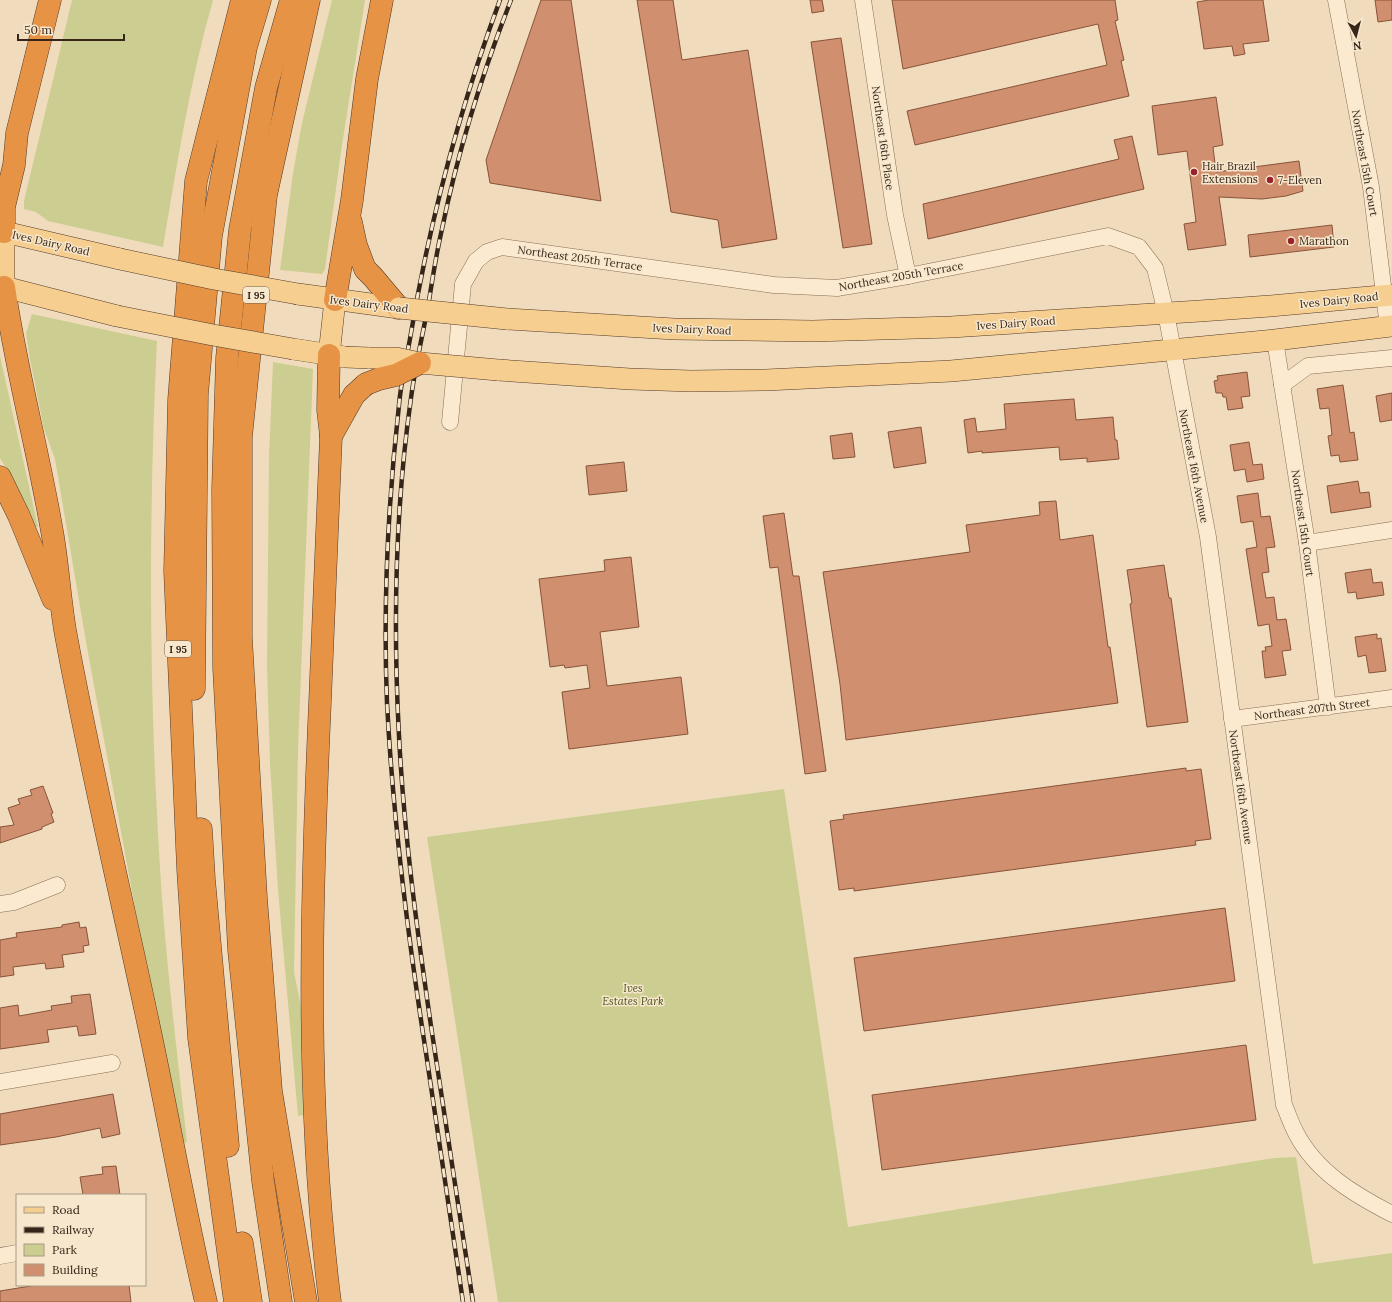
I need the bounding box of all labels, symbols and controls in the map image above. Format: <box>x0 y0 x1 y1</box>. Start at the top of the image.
scale bar <box>18 16 124 42</box>
north arrow <box>1336 16 1376 56</box>
text: 50 m <box>24 22 52 37</box>
text: N <box>1352 38 1362 53</box>
street label: Northeast 16th Place <box>869 85 897 191</box>
street label: Northeast 15th Court <box>1349 109 1381 218</box>
place label: Hair Brazil Extensions <box>1202 159 1258 186</box>
marker: Hair Brazil Extensions <box>1189 167 1199 177</box>
place label: 7-Eleven <box>1278 173 1322 187</box>
marker: 7-Eleven <box>1265 175 1275 185</box>
street label: Ives Dairy Road <box>11 227 91 259</box>
place label: Marathon <box>1299 234 1349 248</box>
marker: Marathon <box>1286 236 1296 246</box>
street label: Northeast 205th Terrace <box>517 242 643 274</box>
street label: Northeast 205th Terrace <box>838 258 964 294</box>
road number: I 95 <box>243 287 269 303</box>
street label: Ives Dairy Road <box>1299 289 1379 311</box>
street label: Ives Dairy Road <box>329 292 409 316</box>
street label: Ives Dairy Road <box>976 313 1056 333</box>
street label: Ives Dairy Road <box>652 321 732 337</box>
street label: Northeast 16th Avenue <box>1176 408 1212 524</box>
street label: Northeast 15th Court <box>1289 469 1318 578</box>
road number: I 95 <box>165 641 191 657</box>
street label: Northeast 207th Street <box>1253 695 1372 723</box>
street label: Northeast 16th Avenue <box>1226 729 1256 845</box>
park label: Ives Estates Park <box>602 981 664 1008</box>
legend <box>16 1194 146 1286</box>
text: Road <box>52 1202 80 1217</box>
text: Railway <box>52 1222 95 1237</box>
text: Park <box>52 1242 78 1257</box>
text: Building <box>52 1262 98 1277</box>

